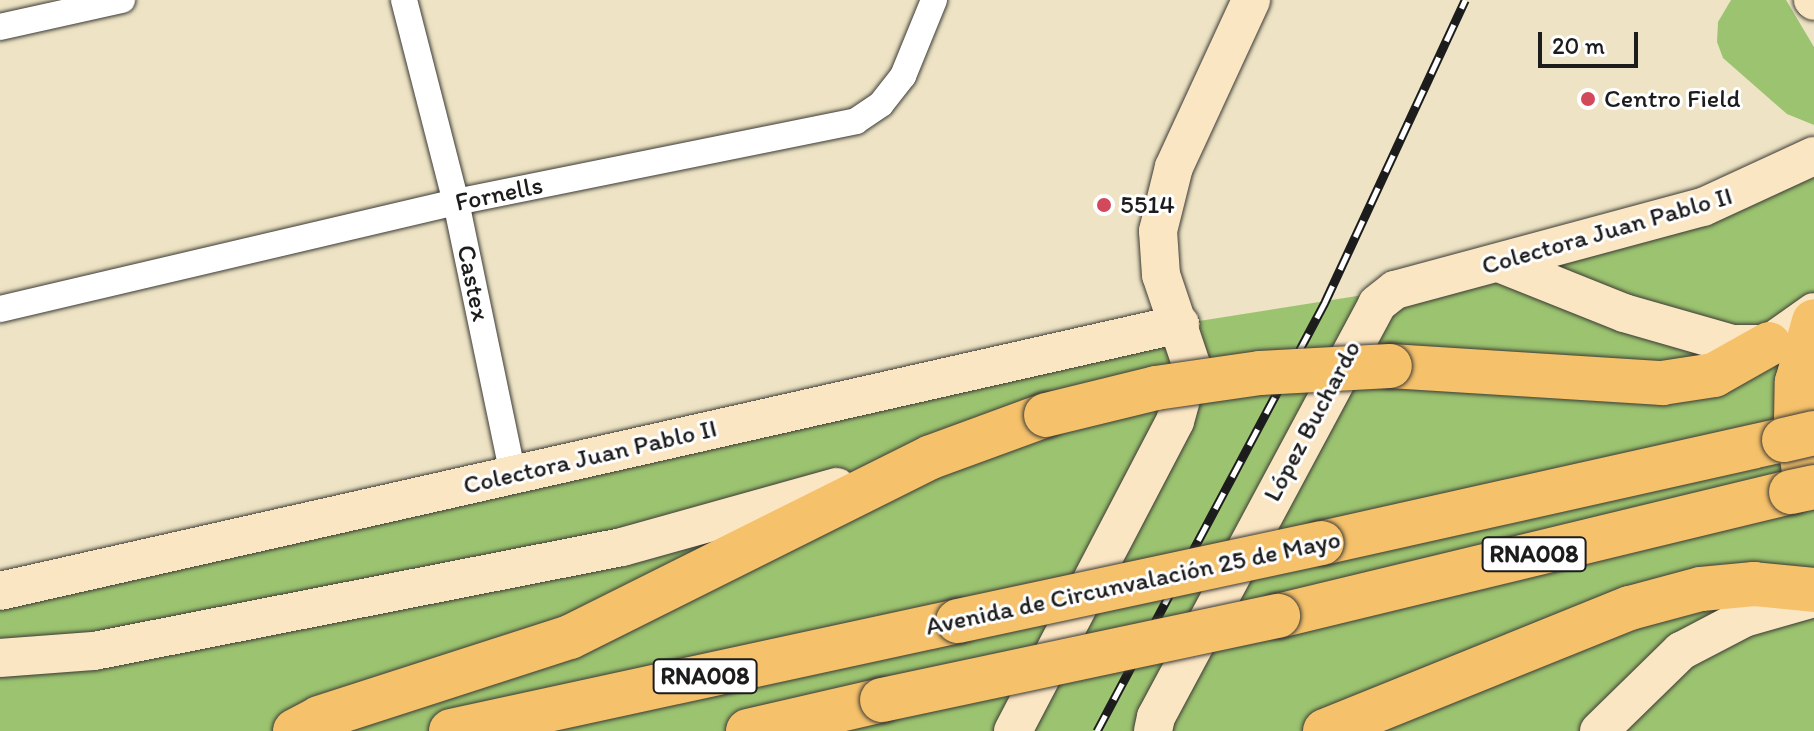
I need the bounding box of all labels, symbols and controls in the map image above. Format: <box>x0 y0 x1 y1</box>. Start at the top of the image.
scale bar <box>1542 16 1642 66</box>
text: 20 m <box>1552 31 1605 60</box>
place label: Centro Field <box>1604 83 1741 115</box>
marker: Centro Field <box>1579 90 1597 108</box>
street label: Fornells <box>452 170 546 218</box>
street label: Colectora Juan Pablo II <box>1478 180 1736 282</box>
place label: 5514 <box>1120 189 1175 221</box>
marker: 5514 <box>1095 196 1113 214</box>
street label: Castex <box>450 242 496 324</box>
street label: López Buchardo <box>1257 335 1367 507</box>
street label: Colectora Juan Pablo II <box>461 413 719 501</box>
street label: Avenida de Circunvalación 25 de Mayo <box>922 523 1344 643</box>
road number: RNA008 <box>1480 534 1588 574</box>
road number: RNA008 <box>651 656 759 696</box>

